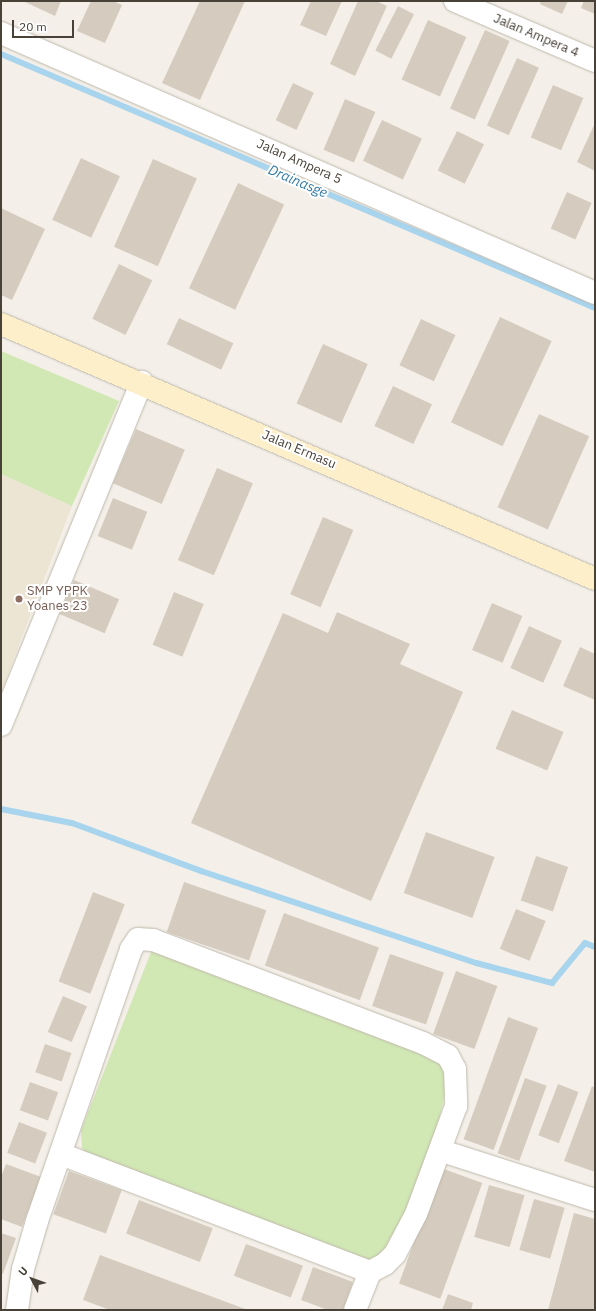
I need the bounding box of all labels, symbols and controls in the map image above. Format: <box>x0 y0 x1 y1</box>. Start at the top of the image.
street label: Jalan Ampera 4 <box>491 11 581 61</box>
scale bar <box>14 12 76 38</box>
text: 20 m <box>19 19 47 34</box>
street label: Jalan Ampera 5 <box>254 136 344 188</box>
water label: Drainasge <box>266 161 330 201</box>
street label: Jalan Ermasu <box>260 427 338 473</box>
place label: SMP YPPK Yoanes 23 <box>27 584 88 615</box>
marker: SMP YPPK Yoanes 23 <box>14 594 24 604</box>
north arrow <box>12 1259 52 1299</box>
text: U <box>15 1264 31 1279</box>

